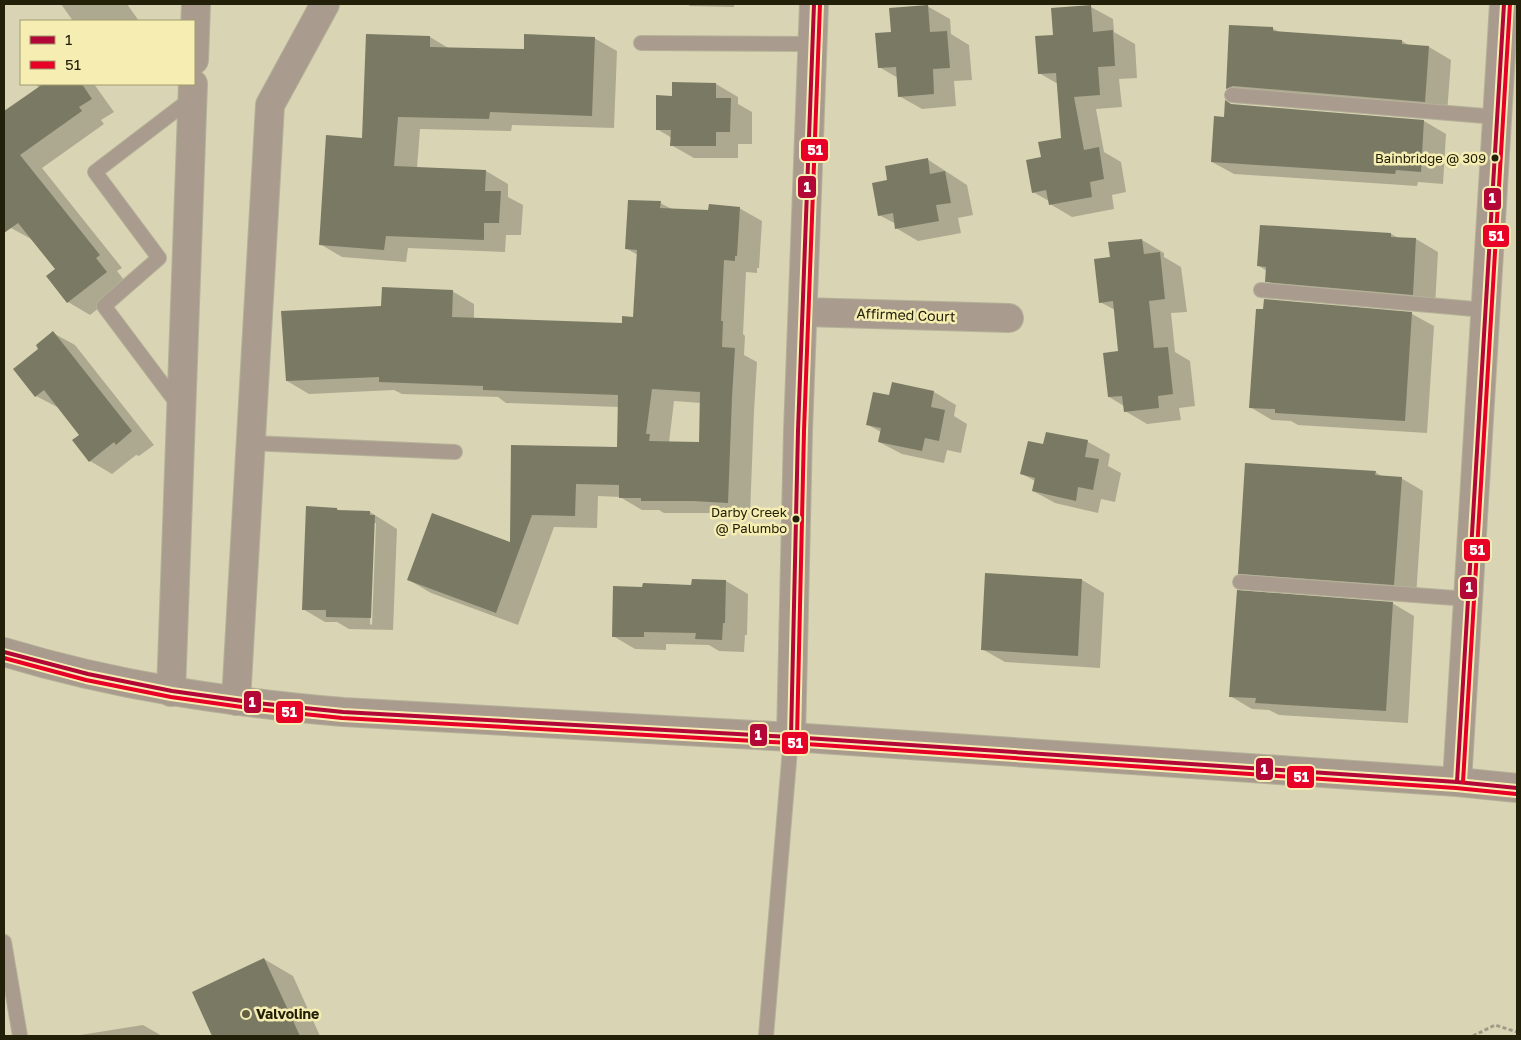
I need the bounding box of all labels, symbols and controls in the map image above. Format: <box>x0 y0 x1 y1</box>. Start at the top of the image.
legend <box>20 20 195 85</box>
text: 1 <box>65 30 72 48</box>
text: 51 <box>65 55 81 73</box>
line badge: 51 <box>800 138 829 162</box>
text: 51 <box>807 141 823 158</box>
place label: Bainbridge @ 309 <box>1375 150 1486 166</box>
marker: Bainbridge @ 309 <box>1490 153 1500 163</box>
line badge: 1 <box>797 175 817 199</box>
text: 1 <box>803 178 811 195</box>
line badge: 1 <box>1483 187 1502 211</box>
text: 1 <box>1488 189 1496 206</box>
line badge: 51 <box>1482 224 1510 248</box>
text: 51 <box>1488 227 1504 244</box>
street label: Affirmed Court <box>856 304 956 325</box>
place label: Darby Creek @ Palumbo <box>711 504 788 536</box>
marker: Darby Creek @ Palumbo <box>791 514 801 524</box>
line badge: 51 <box>1463 538 1491 562</box>
text: 51 <box>1469 541 1485 558</box>
line badge: 1 <box>1459 576 1478 600</box>
text: 1 <box>1465 578 1473 595</box>
line badge: 1 <box>243 690 262 714</box>
text: 1 <box>248 693 256 710</box>
line badge: 51 <box>275 700 304 724</box>
text: 51 <box>281 703 297 720</box>
line badge: 1 <box>749 723 768 747</box>
text: 1 <box>754 726 762 743</box>
line badge: 51 <box>781 731 809 755</box>
text: 51 <box>787 734 803 751</box>
line badge: 1 <box>1255 757 1274 781</box>
text: 1 <box>1260 760 1268 777</box>
line badge: 51 <box>1286 765 1315 789</box>
text: 51 <box>1293 768 1309 785</box>
place label: Valvoline <box>256 1005 319 1022</box>
marker: Valvoline <box>240 1008 252 1020</box>

